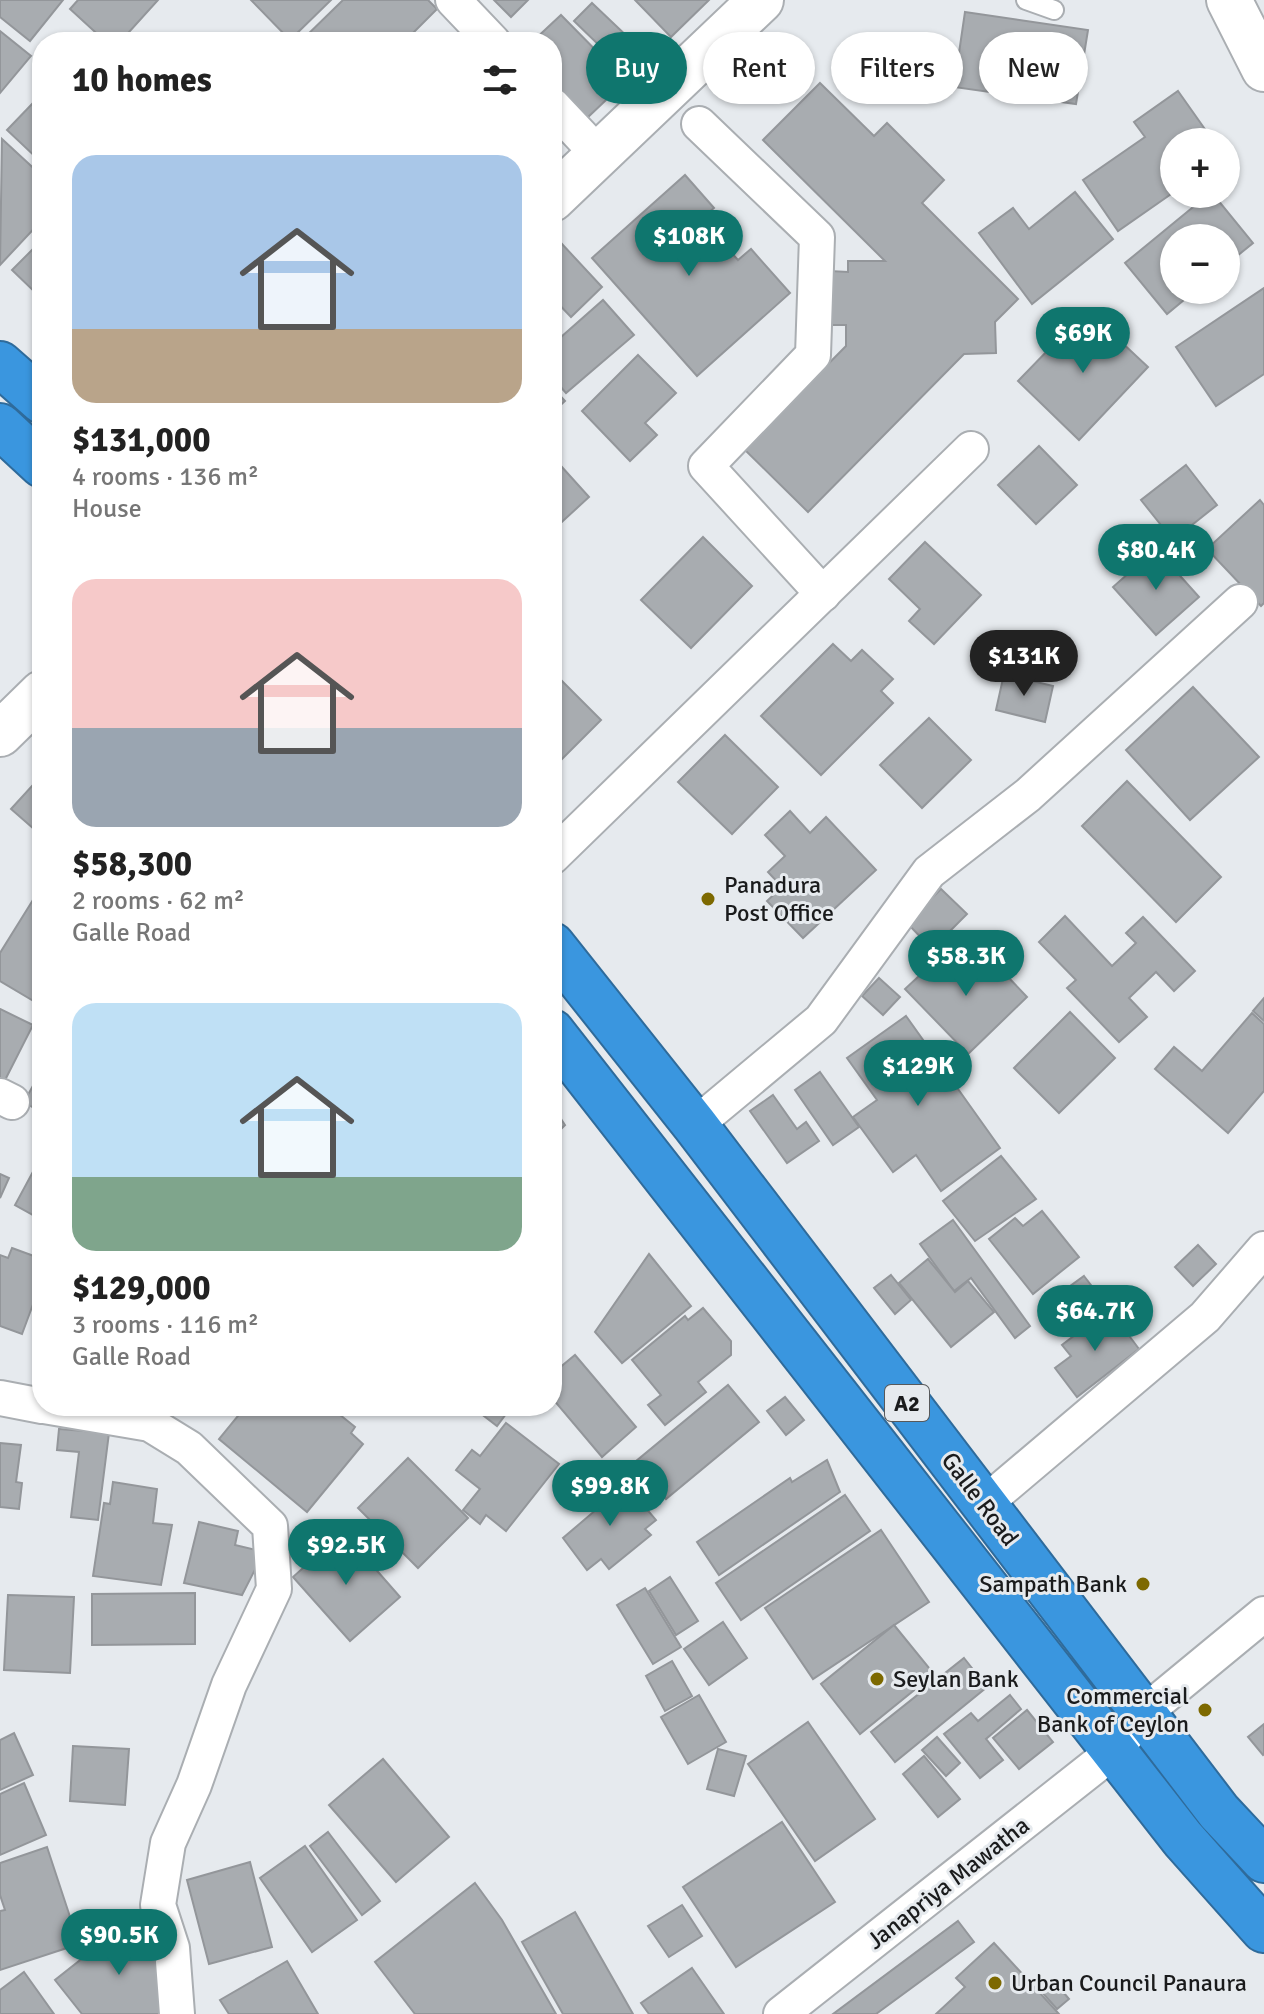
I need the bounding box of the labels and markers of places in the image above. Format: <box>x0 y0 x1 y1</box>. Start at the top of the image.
pin: $108K <box>633 210 745 278</box>
pin: $69K <box>1036 307 1130 375</box>
pin: $80.4K <box>1091 524 1221 592</box>
pin: $131K <box>968 630 1080 698</box>
place label: Panadura Post Office <box>724 870 834 928</box>
marker: Panadura Post Office <box>699 890 717 908</box>
pin: $58.3K <box>901 930 1031 998</box>
pin: $129K <box>862 1040 974 1108</box>
pin: $64.7K <box>1030 1285 1160 1353</box>
pin: $99.8K <box>545 1460 675 1528</box>
pin: $92.5K <box>281 1519 411 1587</box>
place label: Sampath Bank <box>979 1569 1127 1599</box>
marker: Sampath Bank <box>1134 1575 1152 1593</box>
place label: Seylan Bank <box>893 1664 1019 1694</box>
marker: Seylan Bank <box>868 1670 886 1688</box>
place label: Commercial Bank of Ceylon <box>1037 1681 1189 1739</box>
marker: Commercial Bank of Ceylon <box>1196 1701 1214 1719</box>
pin: $90.5K <box>54 1909 184 1977</box>
place label: Urban Council Panaura <box>1011 1968 1247 1998</box>
marker: Urban Council Panaura <box>986 1974 1004 1992</box>

